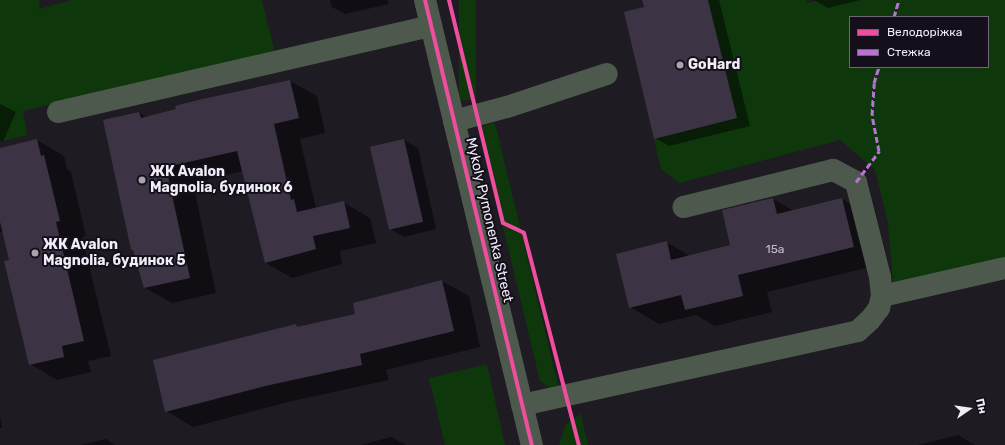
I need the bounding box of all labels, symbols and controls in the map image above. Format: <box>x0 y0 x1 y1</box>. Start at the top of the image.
legend <box>849 16 989 68</box>
text: Велодоріжка <box>887 25 962 39</box>
text: Стежка <box>887 45 931 59</box>
place label: GoHard <box>688 57 740 73</box>
marker: GoHard <box>675 60 685 70</box>
street label: Mykoly Pymonenka Street <box>462 136 516 304</box>
place label: ЖК Avalon Magnolia, будинок 6 <box>150 164 293 196</box>
marker: ЖК Avalon Magnolia, будинок 6 <box>137 175 147 185</box>
place label: ЖК Avalon Magnolia, будинок 5 <box>43 237 185 270</box>
house number: 15а <box>766 243 784 257</box>
marker: ЖК Avalon Magnolia, будинок 5 <box>30 248 40 258</box>
north arrow <box>949 389 989 429</box>
text: Пн <box>973 397 989 415</box>

